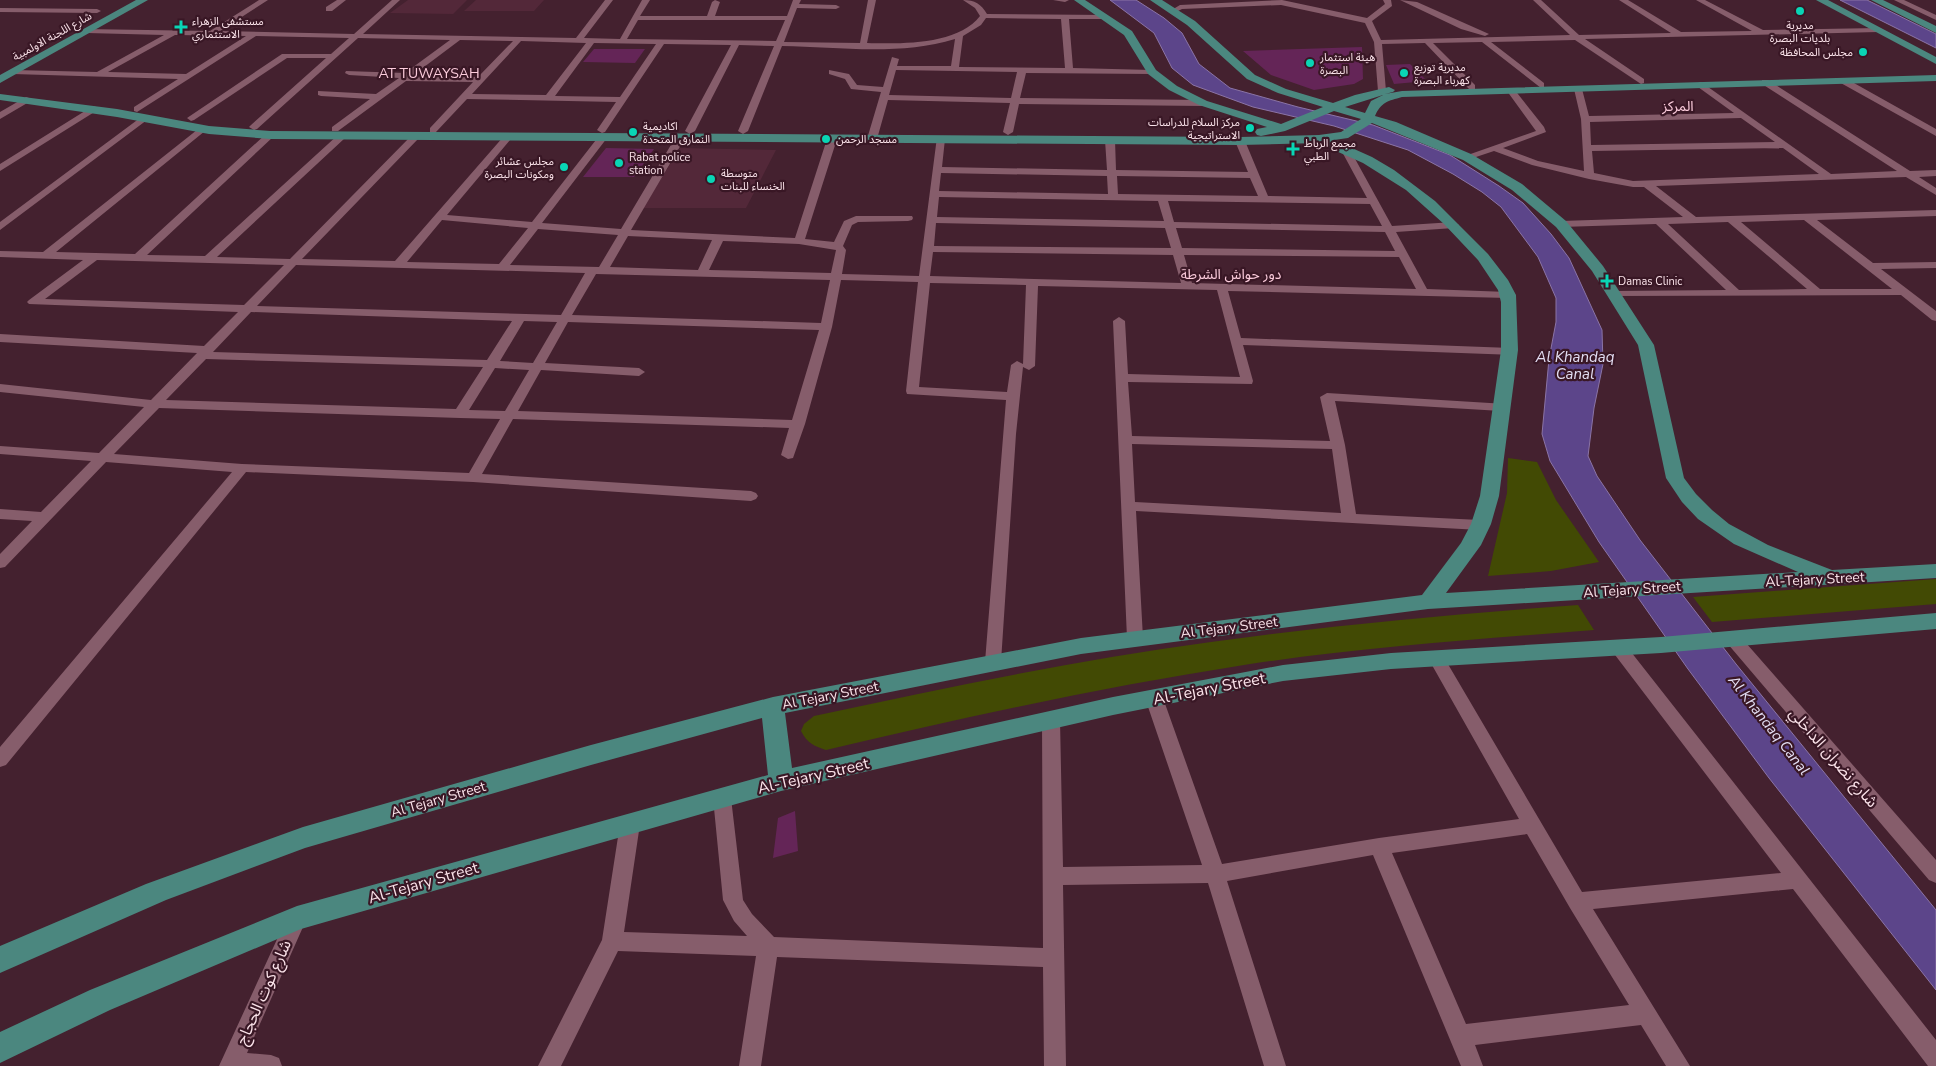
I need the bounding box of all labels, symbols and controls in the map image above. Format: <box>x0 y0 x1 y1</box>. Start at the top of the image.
marker: مديرية بلديات البصرة <box>1794 5 1806 17</box>
street label: شارع اللجنة الاولمبية <box>10 8 95 64</box>
place label: مستشفى الزهراء الاستثماري <box>192 14 264 44</box>
place label: مديرية بلديات البصرة <box>1770 18 1830 46</box>
marker: مستشفى الزهراء الاستثماري <box>174 20 188 34</box>
place label: مجلس المحافظة <box>1780 45 1853 60</box>
marker: مجلس المحافظة <box>1857 46 1869 58</box>
place label: هيئة استثمار البصرة <box>1319 50 1375 78</box>
marker: هيئة استثمار البصرة <box>1304 57 1316 69</box>
place label: مديرية توزيع كهرباء البصرة <box>1414 60 1470 88</box>
district label: AT TUWAYSAH <box>378 64 480 83</box>
marker: مديرية توزيع كهرباء البصرة <box>1398 67 1410 79</box>
district label: المركز <box>1661 97 1694 116</box>
place label: مركز السلام للدراسات الاستراتيجية <box>1148 115 1240 143</box>
place label: اكاديمية النمارق المتحدة <box>643 119 710 147</box>
marker: مركز السلام للدراسات الاستراتيجية <box>1244 122 1256 134</box>
marker: اكاديمية النمارق المتحدة <box>627 126 639 138</box>
place label: مسجد الرحمن <box>836 132 897 147</box>
marker: مسجد الرحمن <box>820 133 832 145</box>
place label: مجمع الرباط الطبي <box>1304 136 1356 166</box>
marker: مجمع الرباط الطبي <box>1286 142 1300 156</box>
place label: Rabat police station <box>629 150 690 178</box>
place label: مجلس عشائر ومكونات البصرة <box>485 154 554 182</box>
marker: Rabat police station <box>613 157 625 169</box>
marker: مجلس عشائر ومكونات البصرة <box>558 161 570 173</box>
place label: متوسطة الخنساء للبنات <box>721 166 785 194</box>
marker: متوسطة الخنساء للبنات <box>705 173 717 185</box>
district label: دور حواش الشرطة <box>1181 265 1282 284</box>
marker: Damas Clinic <box>1600 274 1614 288</box>
place label: Damas Clinic <box>1618 274 1682 289</box>
water label: Al Khandaq Canal <box>1534 347 1615 384</box>
street label: Al-Tejary Street <box>1765 567 1865 592</box>
street label: Al Tejary Street <box>1583 577 1682 602</box>
street label: Al Tejary Street <box>1179 612 1279 643</box>
street label: Al-Tejary Street <box>1151 667 1267 711</box>
water label: Al Khandaq Canal <box>1723 670 1814 779</box>
street label: Al Tejary Street <box>780 677 880 714</box>
street label: شارع نضران الداخلي <box>1783 703 1883 813</box>
street label: Al-Tejary Street <box>755 752 871 799</box>
street label: Al Tejary Street <box>388 777 488 822</box>
street label: Al-Tejary Street <box>366 857 481 909</box>
street label: شارع كوت الحجاج <box>231 936 298 1049</box>

